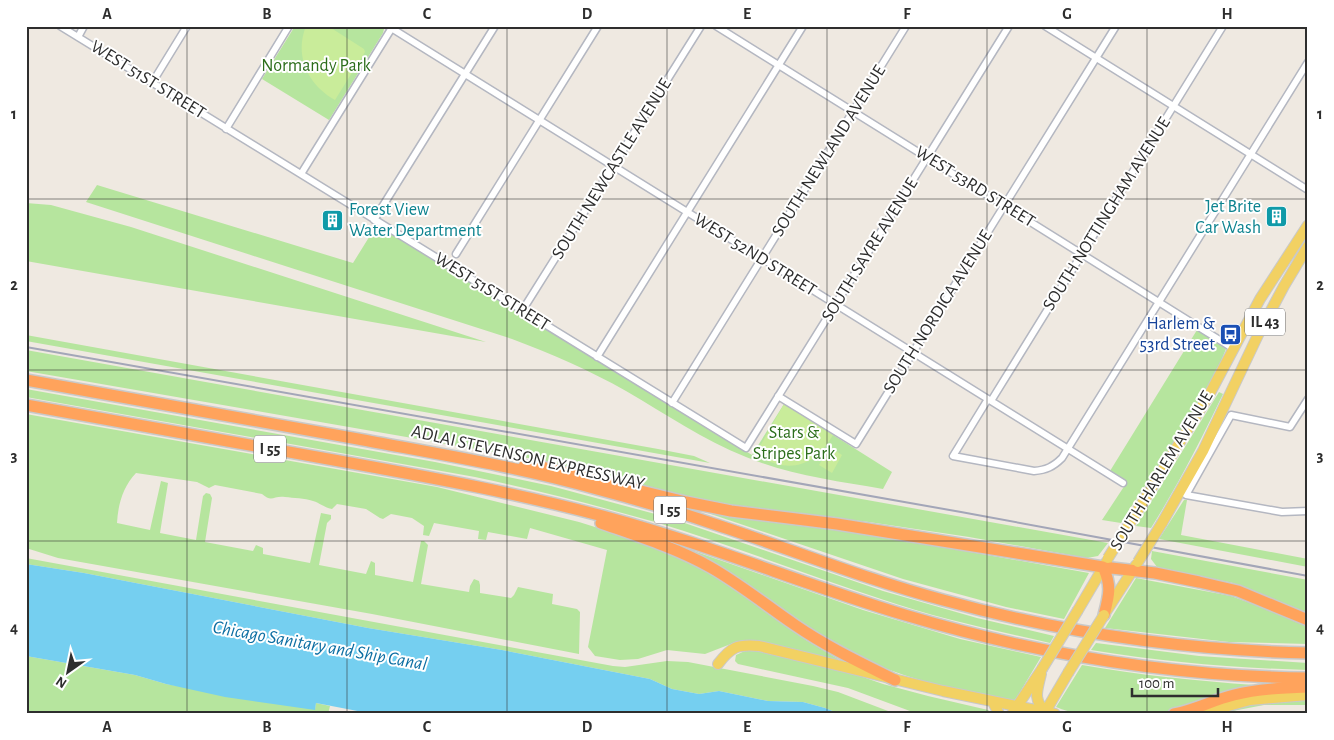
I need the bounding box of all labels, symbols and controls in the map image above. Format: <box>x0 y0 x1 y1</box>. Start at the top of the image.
text: A <box>102 6 112 22</box>
text: B <box>262 6 272 22</box>
text: C <box>423 6 432 22</box>
text: D <box>582 6 593 22</box>
text: E <box>743 6 751 22</box>
text: F <box>903 6 911 22</box>
text: G <box>1062 6 1072 22</box>
text: H <box>1221 6 1233 22</box>
street label: WEST 51ST STREET <box>87 37 209 123</box>
park label: Normandy Park <box>261 57 371 75</box>
street label: SOUTH NEWLAND AVENUE <box>769 62 889 240</box>
street label: SOUTH NEWCASTLE AVENUE <box>549 75 675 262</box>
text: 1 <box>11 106 17 122</box>
text: 1 <box>1317 106 1323 122</box>
street label: SOUTH NOTTINGHAM AVENUE <box>1040 114 1174 314</box>
street label: WEST 53RD STREET <box>912 143 1038 231</box>
street label: SOUTH SAYRE AVENUE <box>819 175 922 325</box>
place label: Jet Brite Car Wash <box>1195 198 1261 237</box>
place label: Forest View Water Department <box>349 201 482 240</box>
building icon: Jet Brite Car Wash <box>1265 205 1289 229</box>
building icon: Forest View Water Department <box>321 208 345 232</box>
street label: WEST 52ND STREET <box>691 210 820 300</box>
street label: SOUTH NORDICA AVENUE <box>880 227 996 397</box>
street label: WEST 51ST STREET <box>431 249 553 335</box>
text: 2 <box>10 277 18 293</box>
text: 2 <box>1316 277 1324 293</box>
road number: IL 43 <box>1245 308 1285 336</box>
place label: Harlem & 53rd Street <box>1140 315 1216 354</box>
bus stop icon: Harlem & 53rd Street <box>1219 322 1243 346</box>
street label: SOUTH HARLEM AVENUE <box>1107 388 1217 554</box>
street label: ADLAI STEVENSON EXPRESSWAY <box>410 422 647 494</box>
park label: Stars & Stripes Park <box>753 424 836 463</box>
road number: I 55 <box>254 436 286 462</box>
text: 3 <box>11 448 18 464</box>
text: 3 <box>1317 448 1324 464</box>
road number: I 55 <box>654 496 686 524</box>
water label: Chicago Sanitary and Ship Canal <box>211 618 429 674</box>
text: 4 <box>10 620 18 636</box>
text: 4 <box>1316 620 1324 636</box>
north arrow <box>42 648 92 698</box>
scale bar <box>1132 665 1218 697</box>
text: N <box>54 674 69 691</box>
text: 100 m <box>1139 676 1174 691</box>
text: A <box>102 719 112 735</box>
text: B <box>262 719 272 735</box>
text: C <box>423 719 432 735</box>
text: D <box>582 719 593 735</box>
text: E <box>743 719 751 735</box>
text: F <box>903 719 911 735</box>
text: G <box>1062 719 1072 735</box>
text: H <box>1221 719 1233 735</box>

